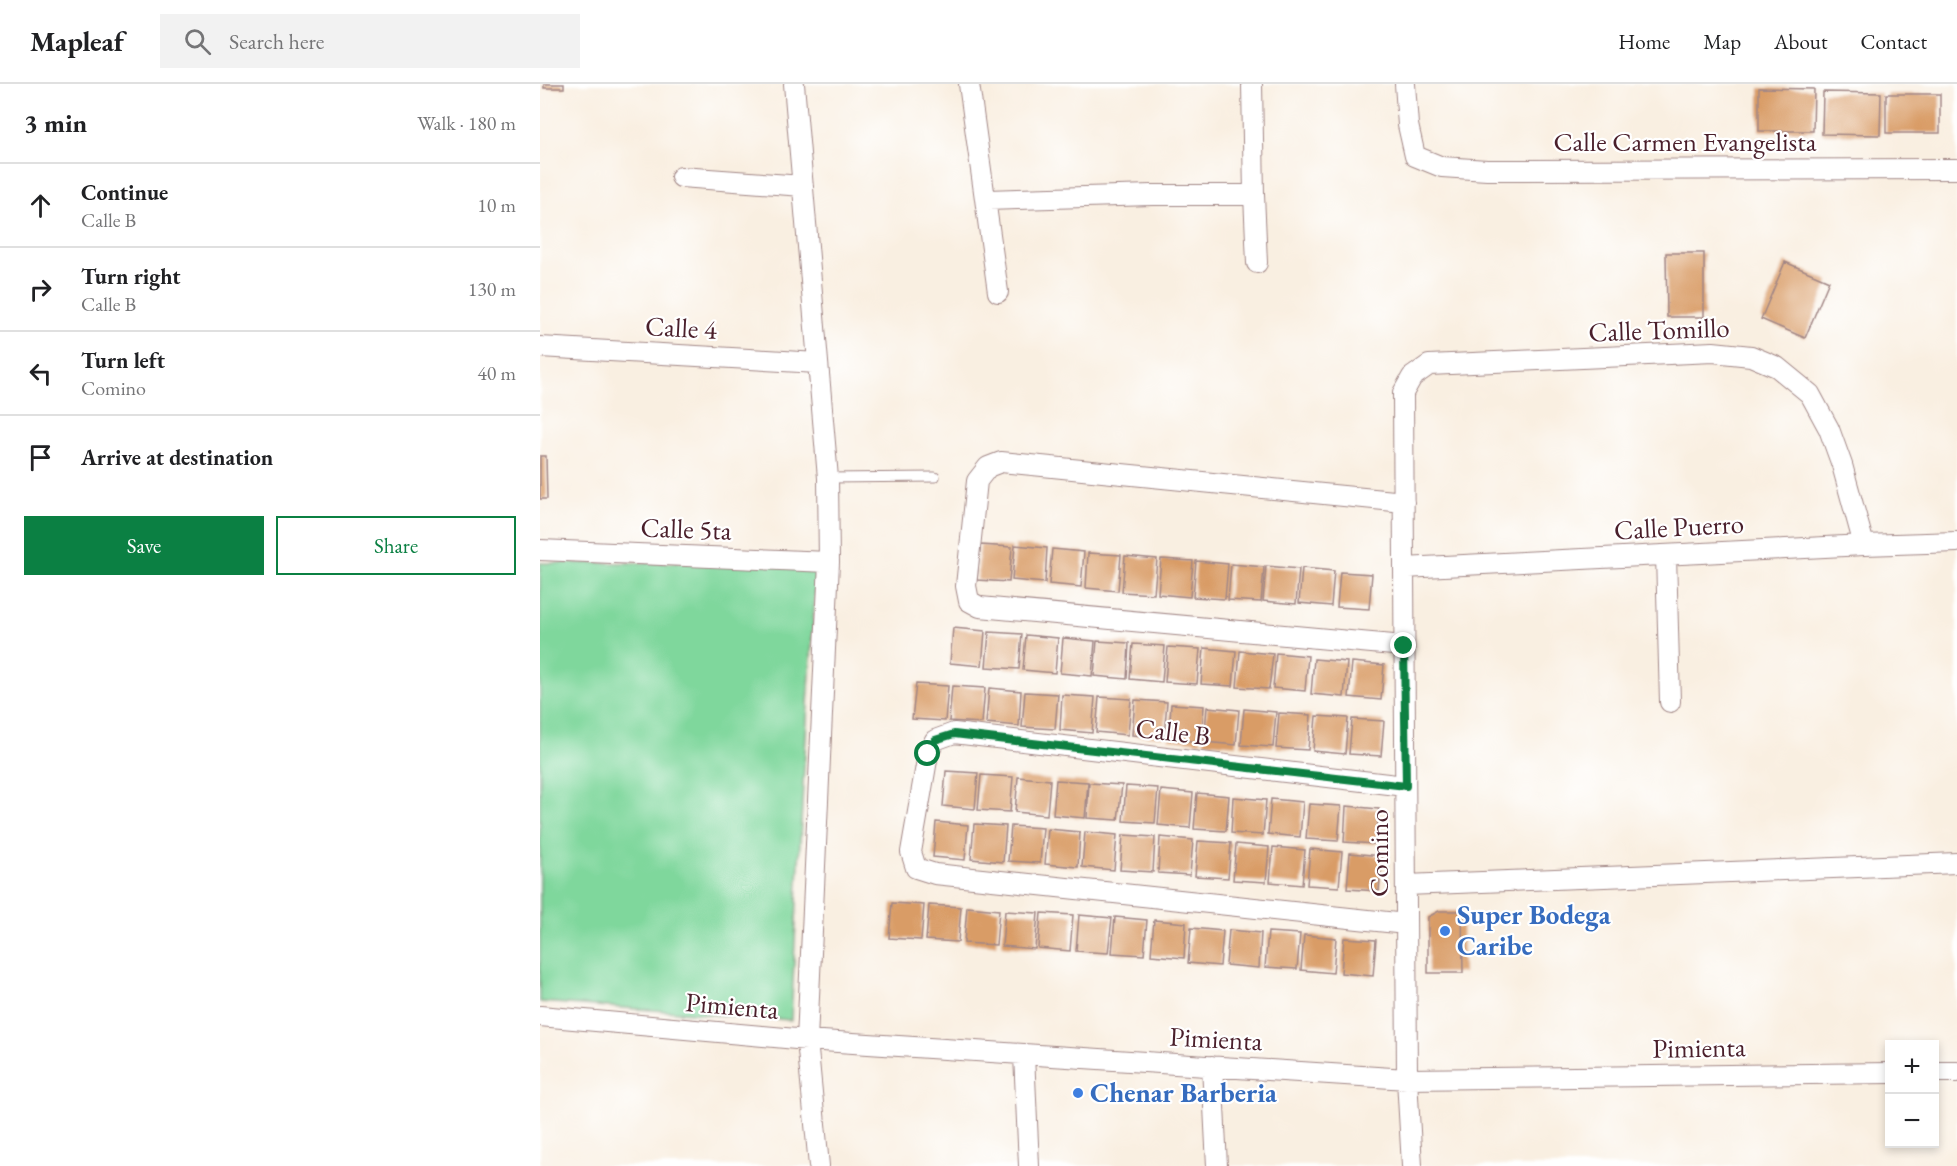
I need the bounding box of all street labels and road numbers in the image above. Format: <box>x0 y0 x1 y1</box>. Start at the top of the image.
street label: Calle Carmen Evangelista <box>1553 124 1817 159</box>
street label: Calle 4 <box>644 308 719 347</box>
street label: Calle Tomillo <box>1588 310 1730 349</box>
street label: Calle Puerro <box>1613 506 1745 547</box>
street label: Calle 5ta <box>640 509 732 548</box>
street label: Calle B <box>1134 710 1212 753</box>
street label: Comino <box>1361 809 1396 897</box>
street label: Pimienta <box>684 984 780 1027</box>
street label: Pimienta <box>1169 1019 1264 1058</box>
street label: Pimienta <box>1652 1029 1746 1066</box>

